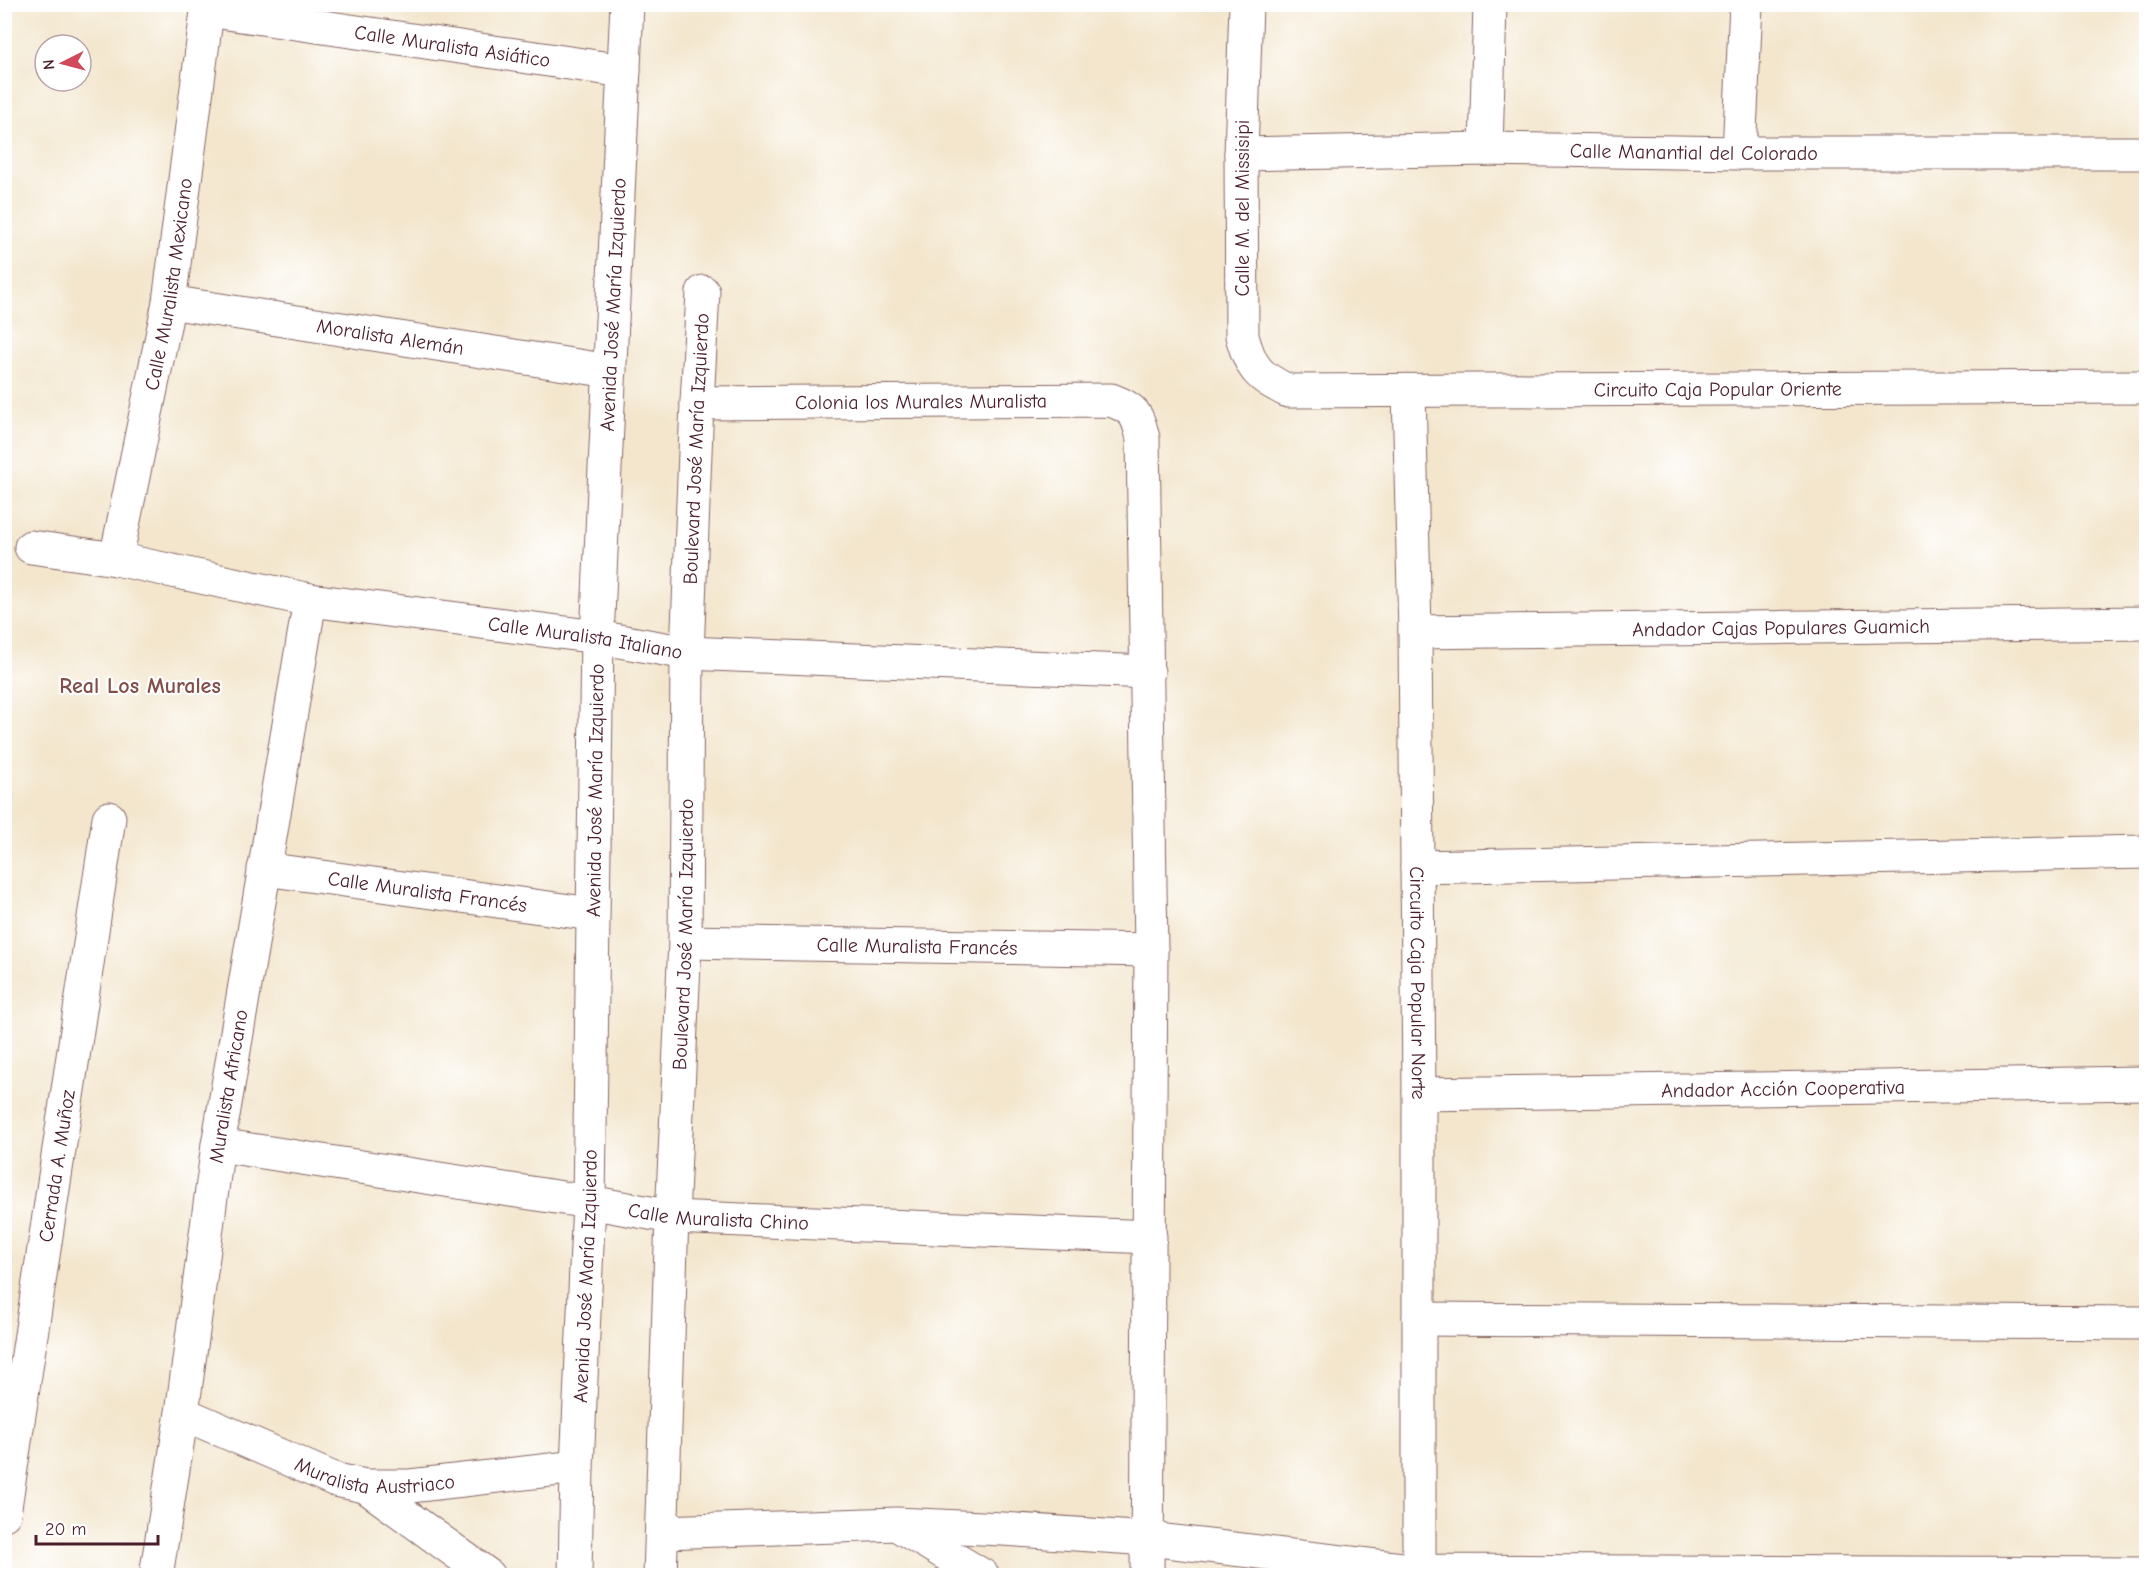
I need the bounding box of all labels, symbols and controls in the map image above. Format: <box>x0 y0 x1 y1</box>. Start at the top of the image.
street label: Calle Muralista Asiático <box>353 21 552 72</box>
north arrow <box>33 33 93 93</box>
text: N <box>40 58 59 71</box>
street label: Calle M. del Missisipi <box>1231 120 1254 296</box>
street label: Calle Manantial del Colorado <box>1570 139 1818 165</box>
street label: Calle Muralista Mexicano <box>140 177 197 392</box>
street label: Avenida José María Izquierdo <box>596 177 631 432</box>
street label: Boulevard José María Izquierdo <box>679 312 714 585</box>
street label: Moralista Alemán <box>315 314 465 360</box>
street label: Circuito Caja Popular Oriente <box>1594 377 1842 402</box>
street label: Colonia los Murales Muralista <box>795 389 1047 414</box>
street label: Calle Muralista Italiano <box>487 612 684 664</box>
street label: Andador Cajas Populares Guamich <box>1632 615 1930 641</box>
street label: Avenida José María Izquierdo <box>582 663 609 917</box>
district label: Real Los Murales <box>59 673 221 699</box>
street label: Boulevard José María Izquierdo <box>668 799 698 1071</box>
street label: Circuito Caja Popular Norte <box>1405 866 1430 1100</box>
street label: Calle Muralista Francés <box>326 867 528 917</box>
street label: Calle Muralista Francés <box>816 933 1018 960</box>
street label: Muralista Africano <box>205 1008 253 1165</box>
street label: Andador Acción Cooperativa <box>1661 1076 1905 1102</box>
street label: Cerrada A. Muñoz <box>34 1088 80 1244</box>
street label: Avenida José María Izquierdo <box>569 1149 602 1404</box>
street label: Calle Muralista Chino <box>626 1198 809 1235</box>
street label: Muralista Austriaco <box>291 1453 456 1499</box>
scale bar <box>36 1508 158 1546</box>
text: 20 m <box>45 1519 86 1540</box>

